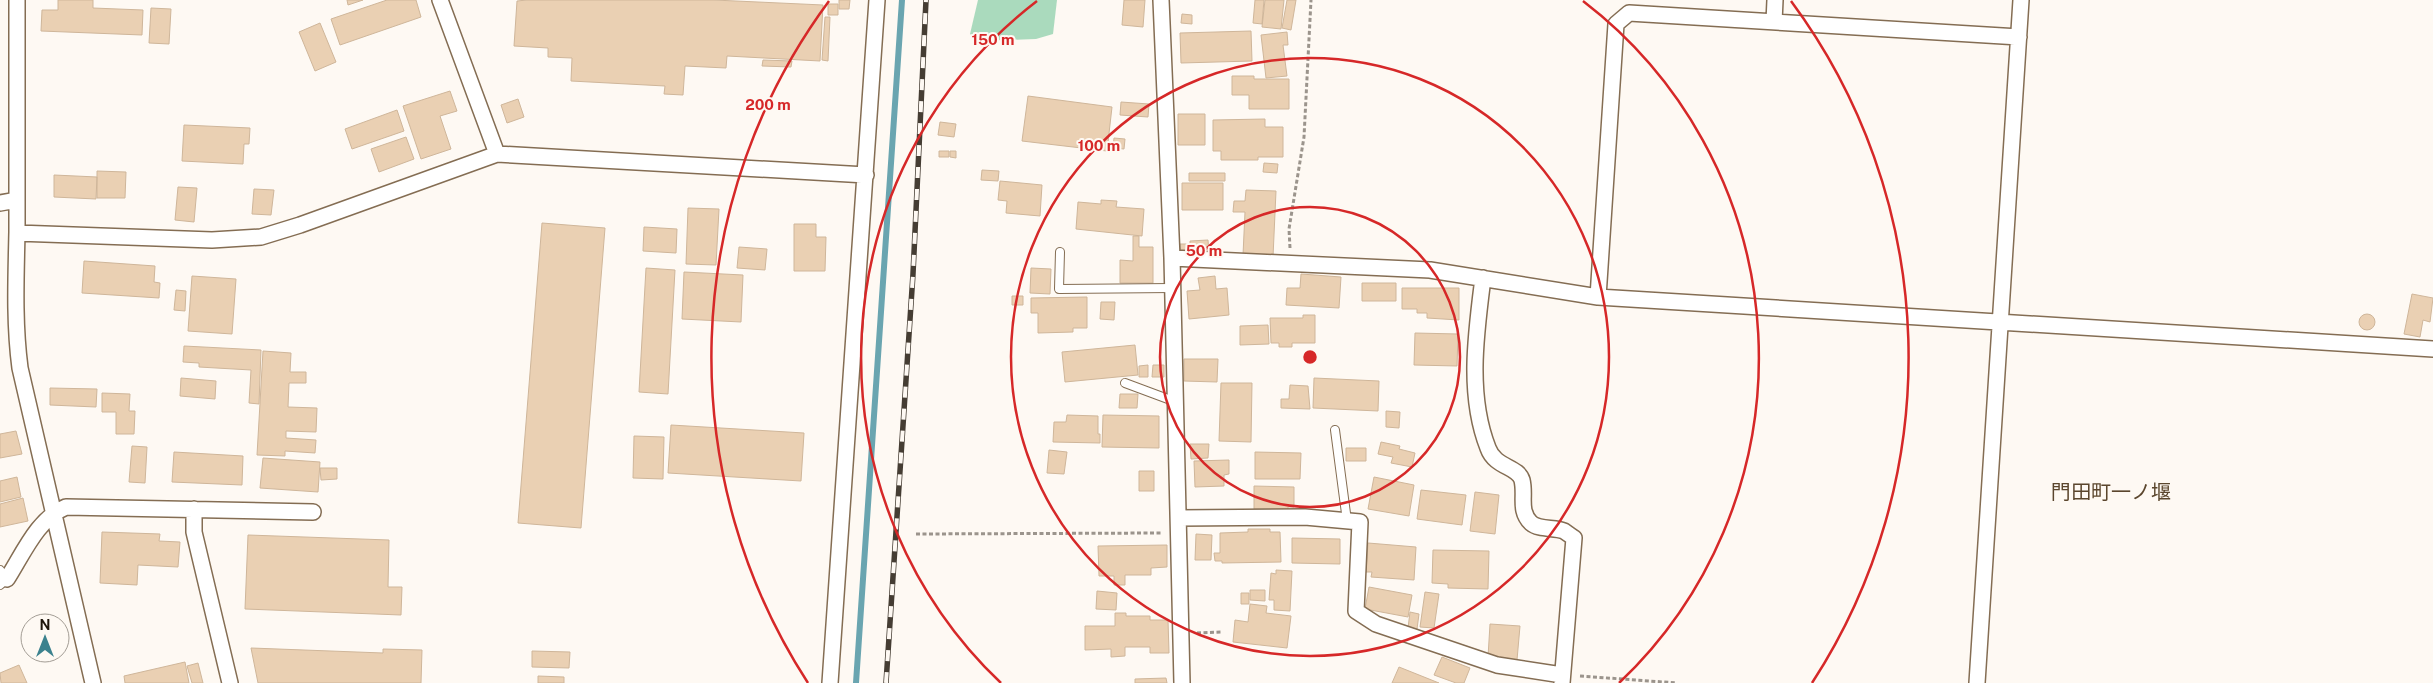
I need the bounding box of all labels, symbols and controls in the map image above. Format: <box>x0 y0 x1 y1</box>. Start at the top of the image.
text: 150 m <box>971 31 1015 48</box>
text: 200 m <box>745 96 791 113</box>
text: 100 m <box>1078 137 1120 154</box>
text: 50 m <box>1186 242 1222 259</box>
centre of rings <box>1301 348 1319 366</box>
district label: 門田町一ノ堰 <box>2051 480 2171 504</box>
north arrow <box>20 613 70 663</box>
text: N <box>40 617 50 633</box>

